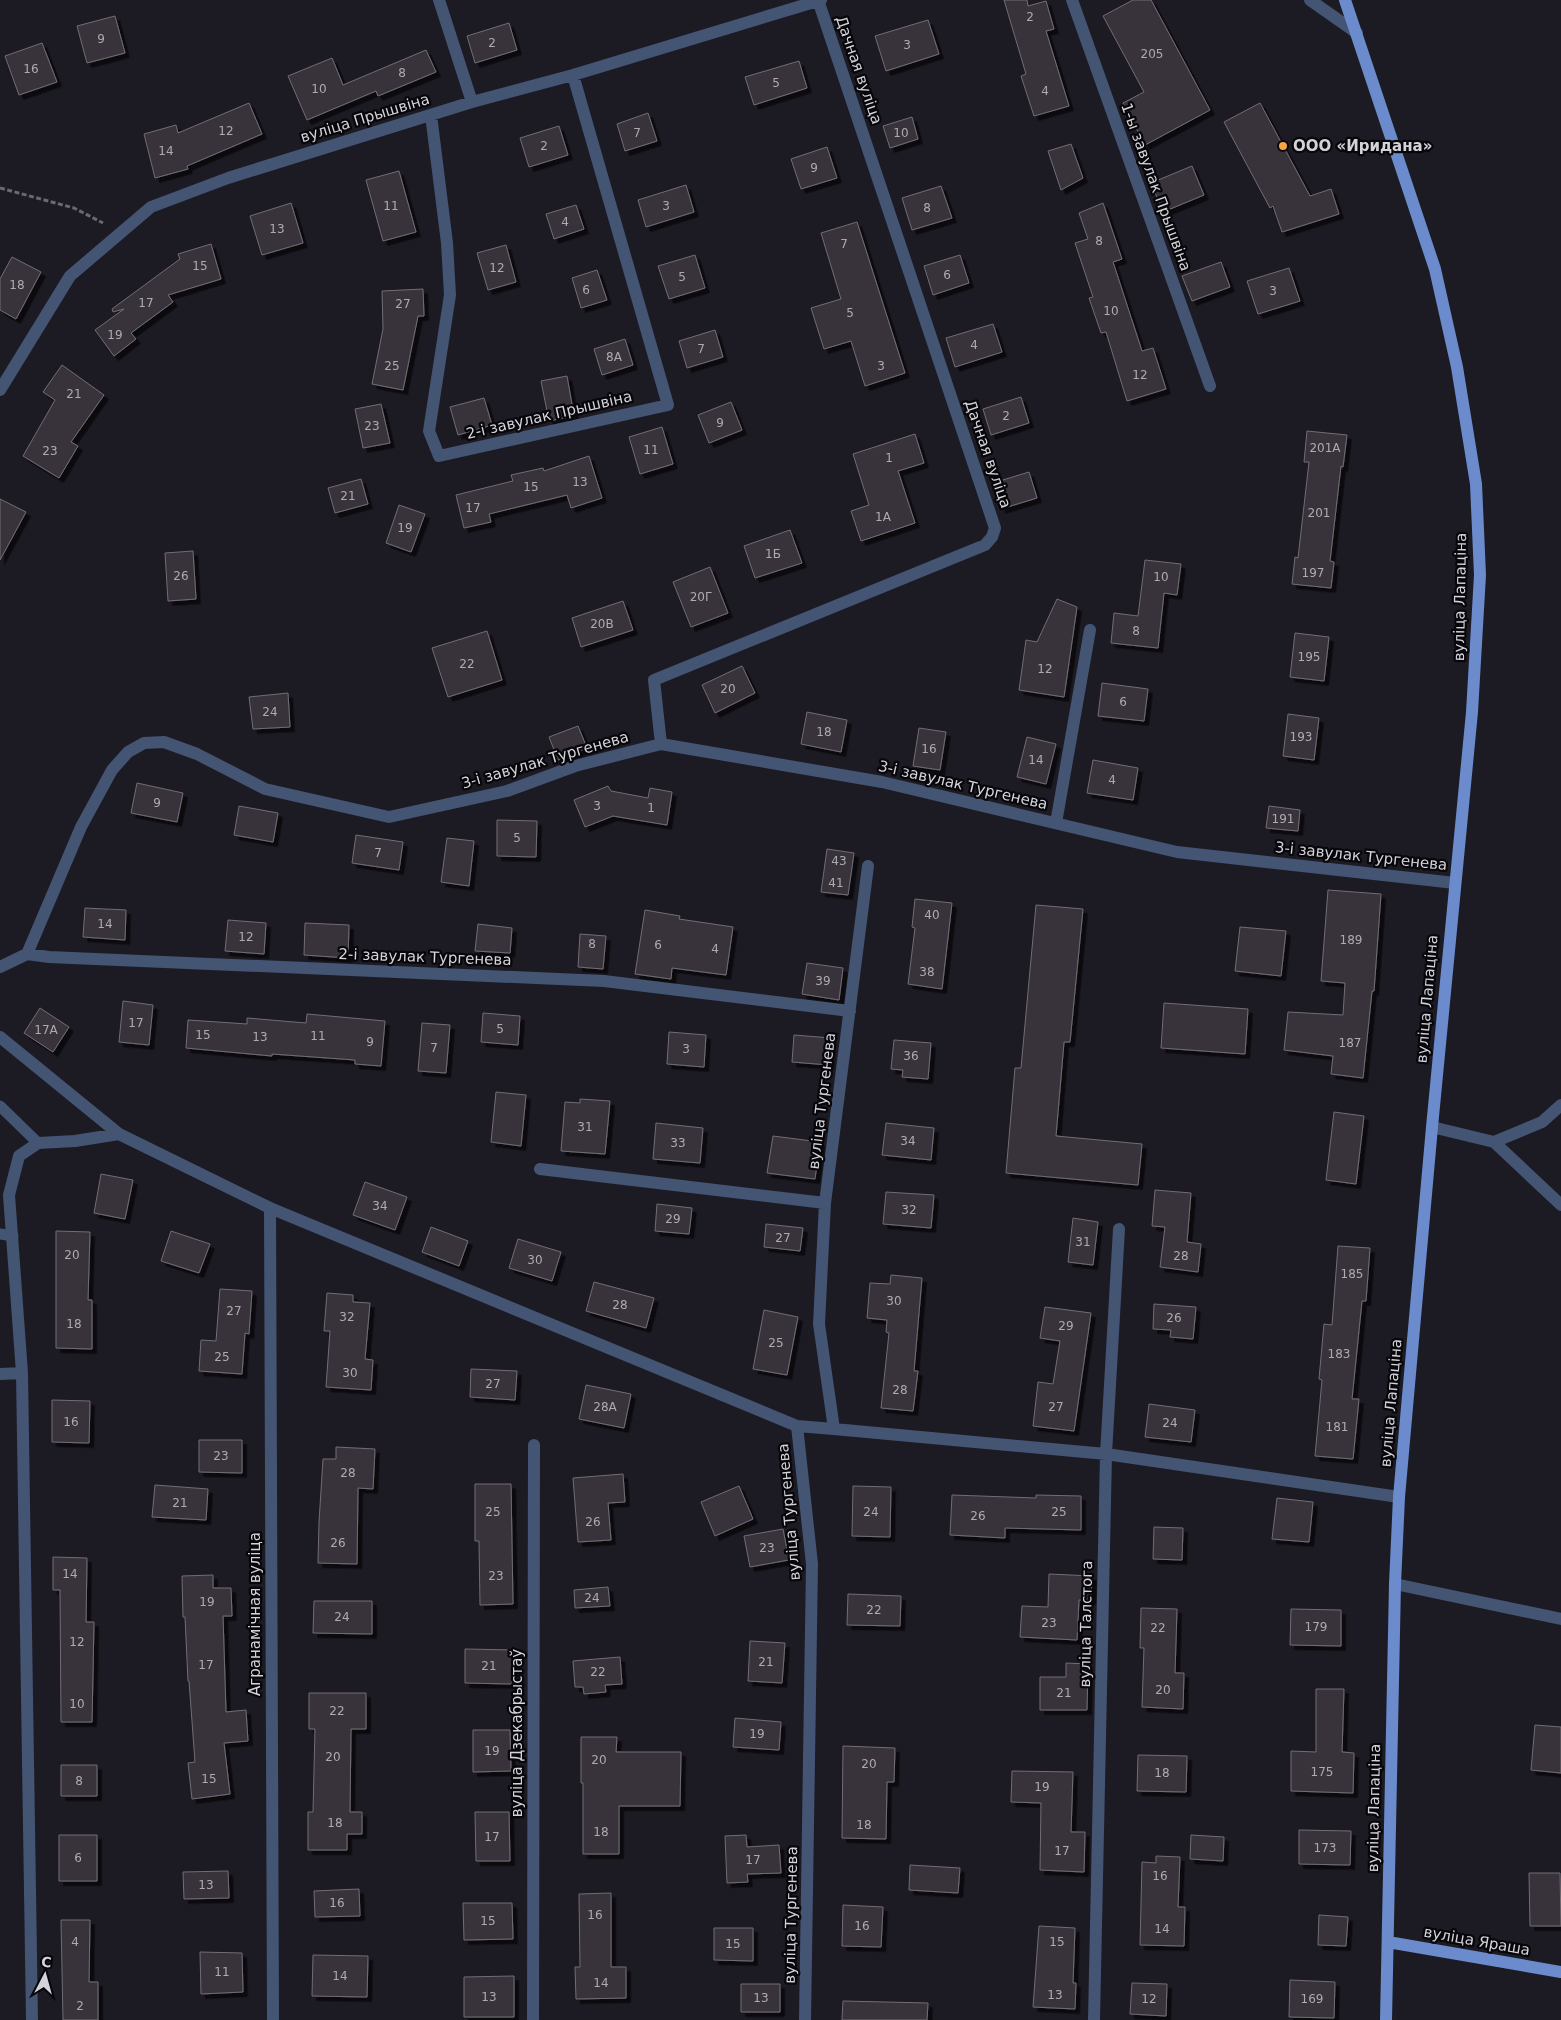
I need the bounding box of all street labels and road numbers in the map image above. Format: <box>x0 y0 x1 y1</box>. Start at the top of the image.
street label: Дачная вуліца <box>832 13 886 127</box>
street label: вуліца Прышвіна <box>298 90 432 146</box>
street label: 1-ы завулак Прышвіна <box>1117 101 1195 273</box>
street label: 2-і завулак Прышвіна <box>464 387 634 443</box>
street label: Дачная вуліца <box>961 397 1015 511</box>
street label: вуліца Лапаціна <box>1450 533 1470 661</box>
street label: 3-і завулак Тургенева <box>459 727 631 793</box>
street label: 3-і завулак Тургенева <box>877 757 1049 813</box>
street label: 3-і завулак Тургенева <box>1274 838 1448 874</box>
street label: вуліца Лапаціна <box>1412 934 1442 1064</box>
street label: 2-і завулак Тургенева <box>338 945 512 969</box>
street label: вуліца Тургенева <box>805 1032 839 1170</box>
street label: вуліца Лапаціна <box>1376 1338 1406 1468</box>
street label: вуліца Тургенева <box>774 1443 804 1581</box>
street label: Агранамічная вуліца <box>246 1532 264 1696</box>
street label: вуліца Талстога <box>1076 1560 1096 1688</box>
street label: вуліца Дзекабрыстаў <box>508 1649 526 1817</box>
street label: вуліца Лапаціна <box>1364 1744 1384 1872</box>
street label: вуліца Тургенева <box>781 1846 801 1984</box>
street label: вуліца Яраша <box>1422 1923 1532 1959</box>

